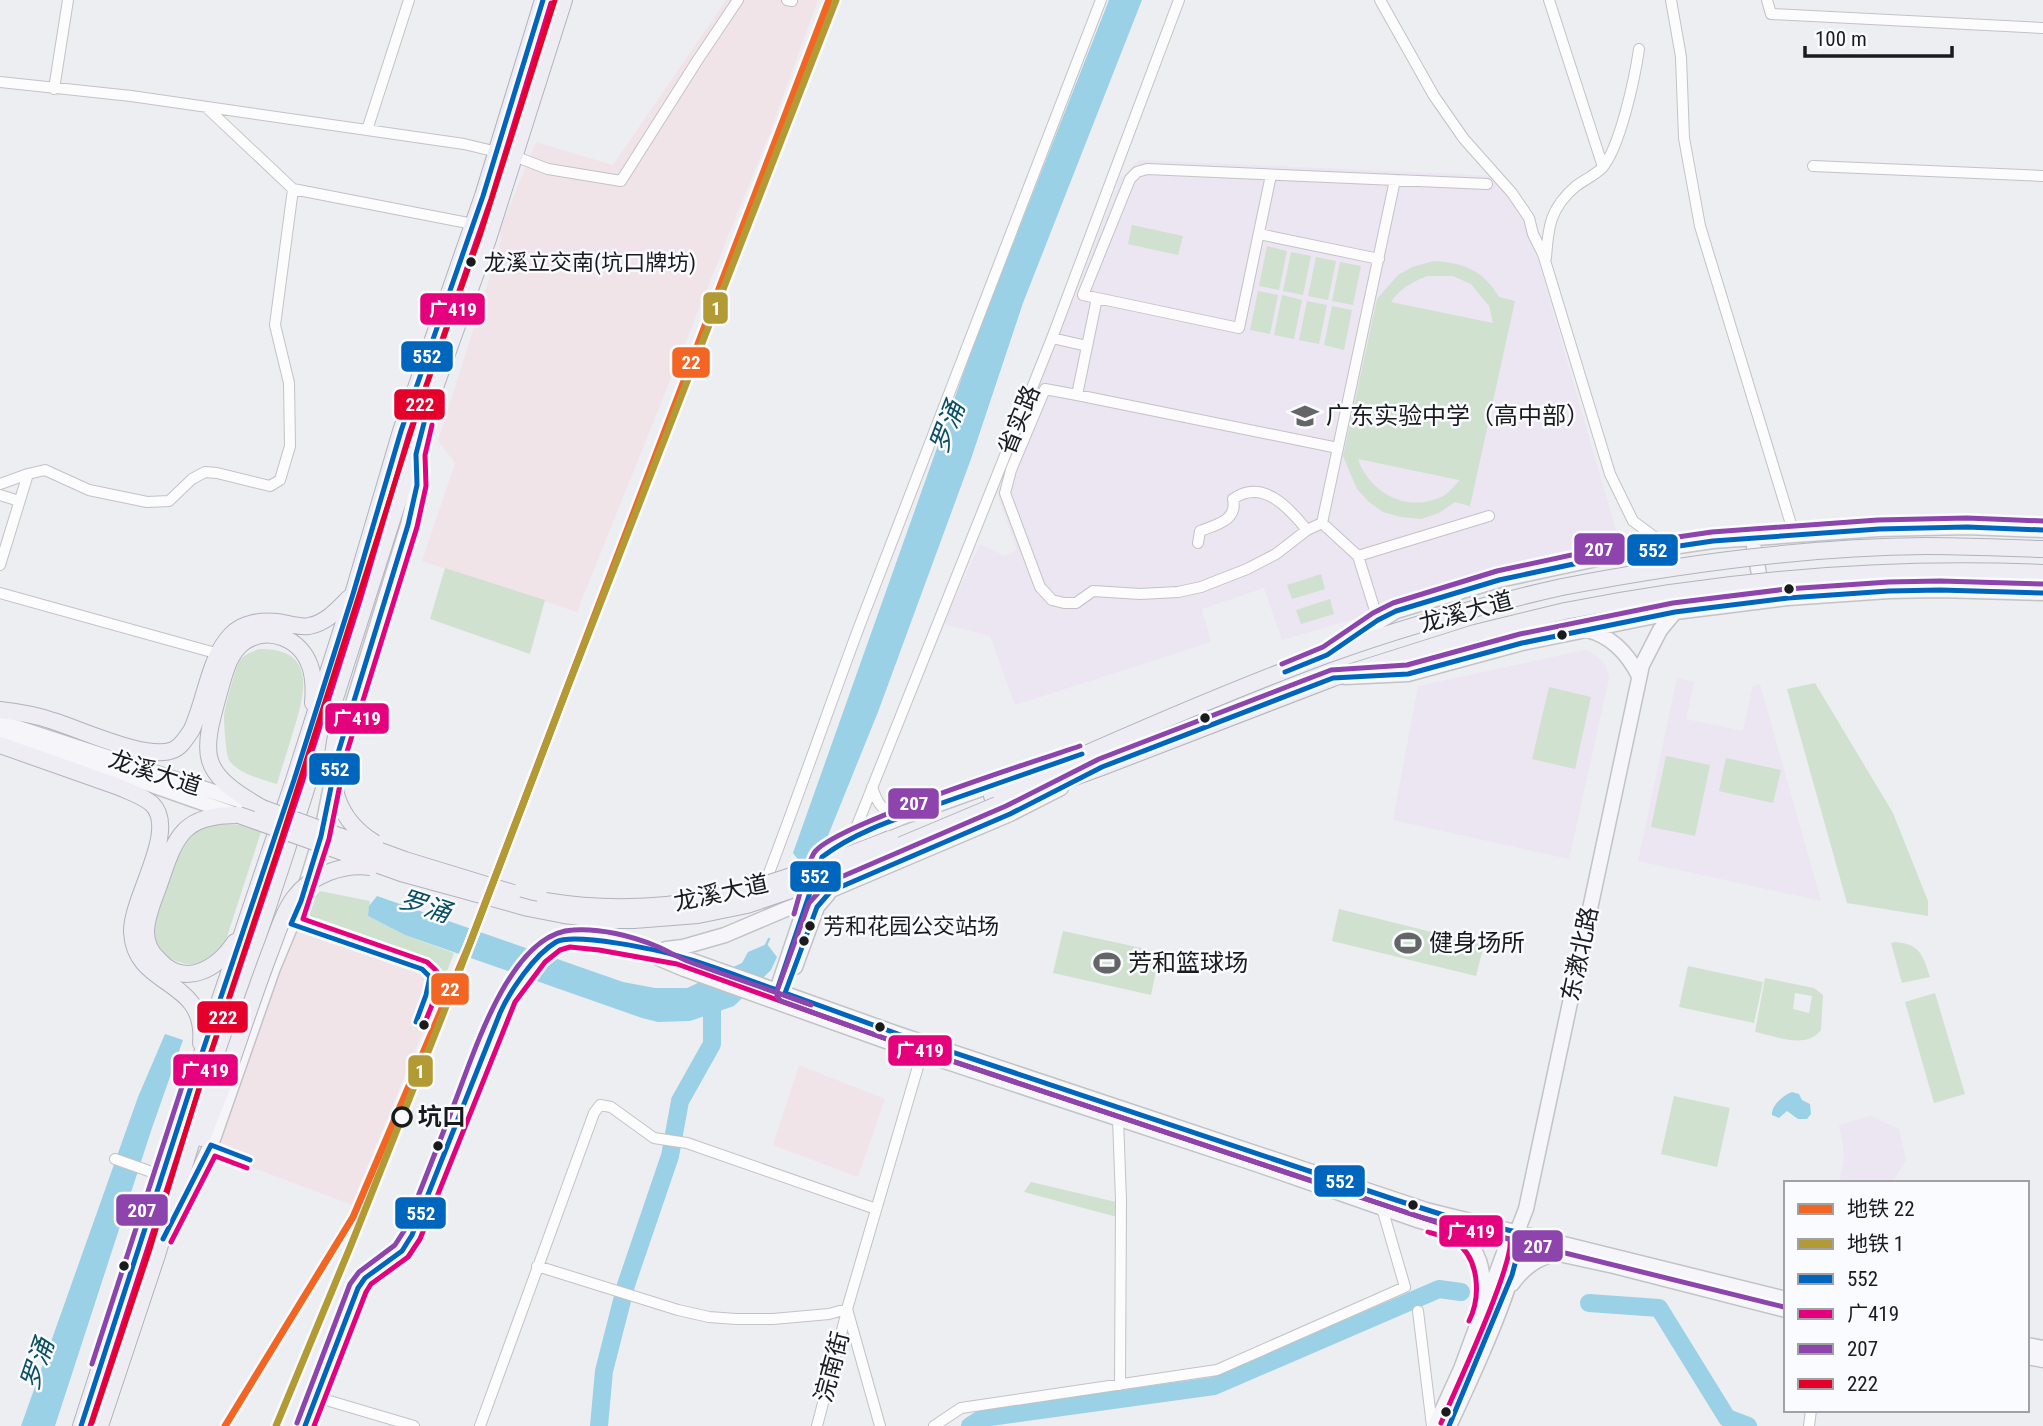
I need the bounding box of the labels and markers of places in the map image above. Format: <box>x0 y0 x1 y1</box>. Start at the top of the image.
place label: 龙溪立交南(坑口牌坊) <box>484 250 696 276</box>
marker: 龙溪立交南(坑口牌坊) <box>464 255 478 269</box>
school or university icon: 广东实验中学（高中部） <box>1290 401 1320 431</box>
place label: 广东实验中学（高中部） <box>1326 402 1590 430</box>
unlabelled marker <box>1782 582 1796 596</box>
unlabelled marker <box>1555 628 1569 642</box>
unlabelled marker <box>1198 711 1212 725</box>
place label: 芳和花园公交站场 <box>823 914 999 939</box>
marker: 芳和花园公交站场 <box>803 919 817 933</box>
sports icon: 健身场所 <box>1393 928 1423 958</box>
place label: 健身场所 <box>1429 929 1525 957</box>
unlabelled marker <box>797 934 811 948</box>
sports icon: 芳和篮球场 <box>1092 948 1122 978</box>
place label: 芳和篮球场 <box>1128 949 1248 977</box>
unlabelled marker <box>417 1018 431 1032</box>
unlabelled marker <box>873 1020 887 1034</box>
place label: 坑口 <box>418 1103 466 1131</box>
marker: 坑口 <box>392 1107 412 1127</box>
unlabelled marker <box>431 1139 445 1153</box>
unlabelled marker <box>1406 1198 1420 1212</box>
unlabelled marker <box>117 1259 131 1273</box>
unlabelled marker <box>1439 1405 1453 1419</box>

